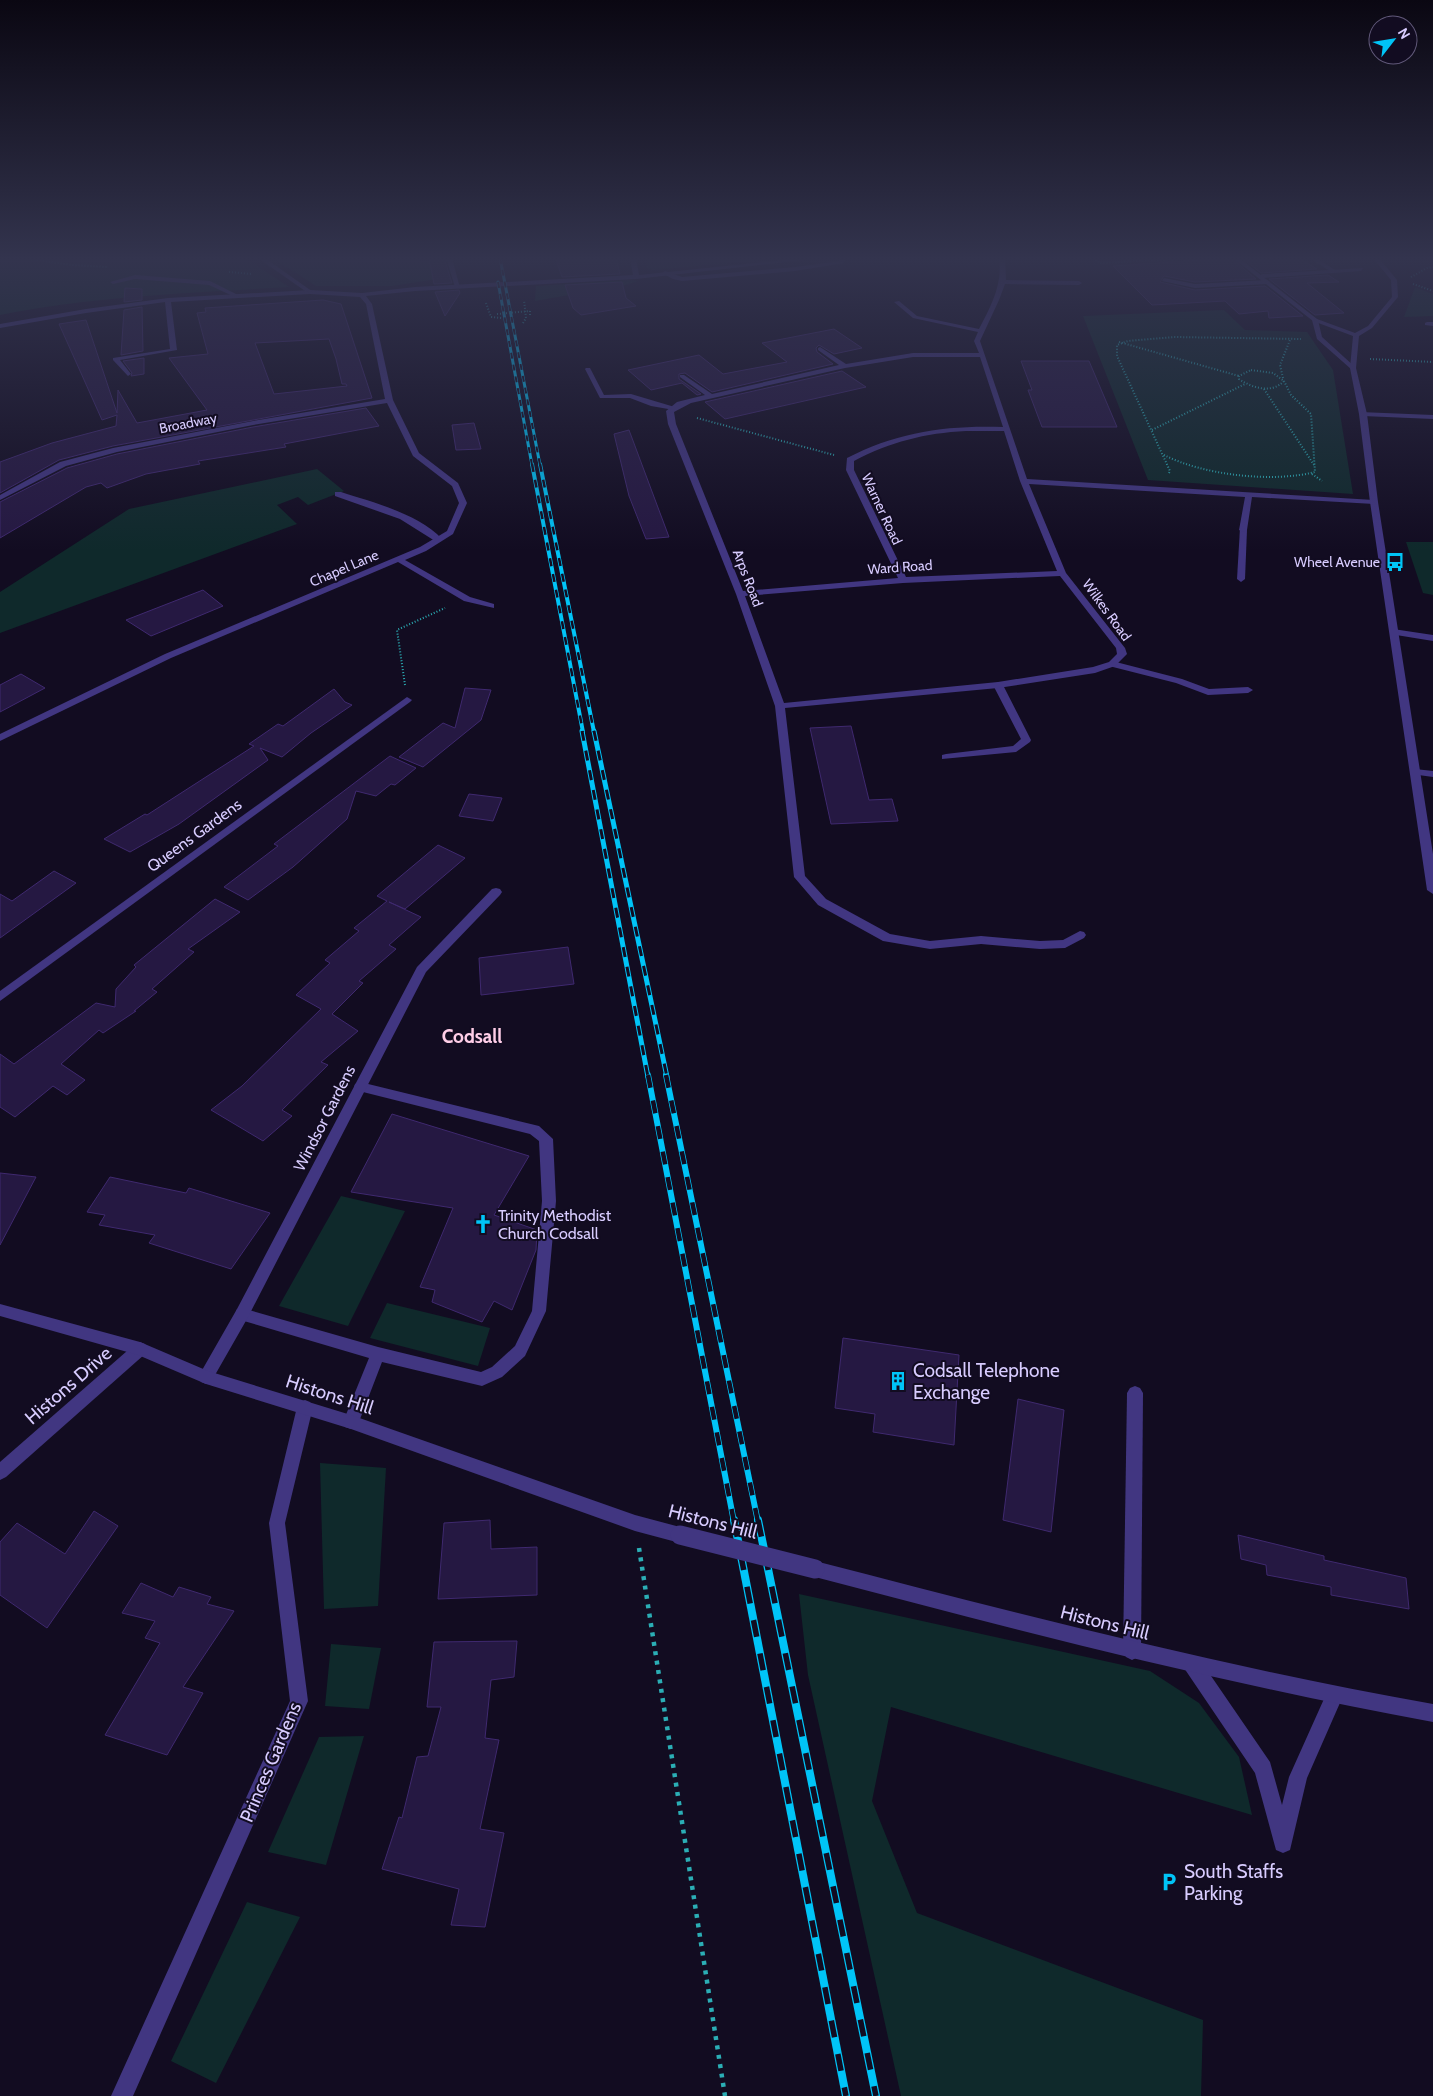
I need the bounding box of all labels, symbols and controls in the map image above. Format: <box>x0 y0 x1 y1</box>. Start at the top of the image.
north arrow <box>1368 15 1418 65</box>
text: N <box>1394 24 1414 42</box>
street label: Broadway <box>158 409 218 437</box>
street label: Warner Road <box>858 470 906 548</box>
street label: Chapel Lane <box>307 545 381 591</box>
street label: Arps Road <box>729 547 767 609</box>
bus stop icon: Wheel Avenue <box>1384 551 1406 573</box>
place label: Wheel Avenue <box>1294 553 1380 571</box>
street label: Ward Road <box>867 556 933 578</box>
street label: Wilkes Road <box>1079 576 1135 644</box>
street label: Queens Gardens <box>143 795 246 876</box>
district label: Codsall <box>442 1025 502 1048</box>
street label: Windsor Gardens <box>290 1062 359 1174</box>
place label: Trinity Methodist Church Codsall <box>498 1206 612 1243</box>
church icon: Trinity Methodist Church Codsall <box>472 1213 494 1235</box>
street label: Histons Drive <box>20 1341 117 1429</box>
place label: Codsall Telephone Exchange <box>913 1359 1060 1404</box>
street label: Histons Hill <box>283 1369 377 1420</box>
building icon: Codsall Telephone Exchange <box>887 1370 909 1392</box>
street label: Histons Hill <box>666 1499 760 1544</box>
street label: Histons Hill <box>1058 1600 1152 1645</box>
street label: Princes Gardens <box>235 1699 306 1826</box>
place label: South Staffs Parking <box>1184 1860 1283 1905</box>
parking icon: South Staffs Parking <box>1158 1871 1180 1893</box>

